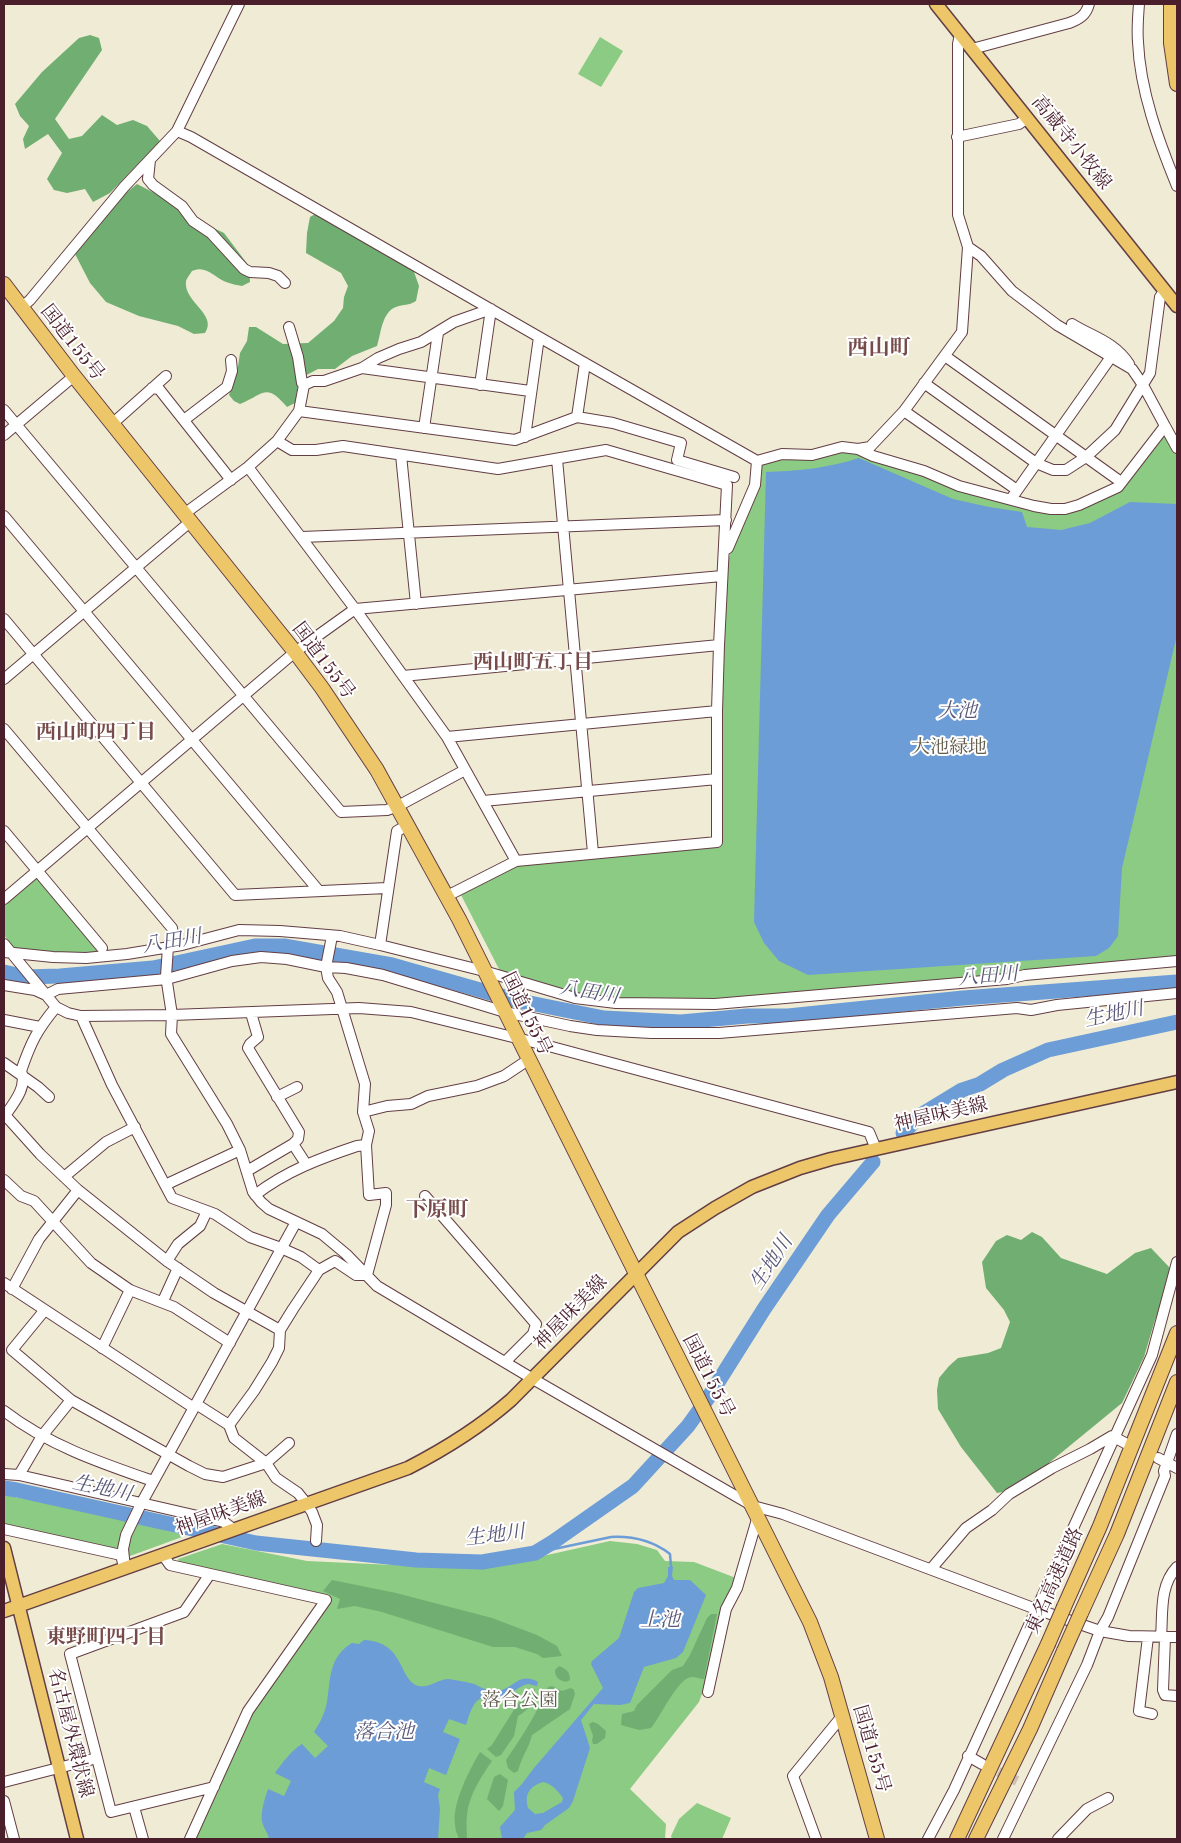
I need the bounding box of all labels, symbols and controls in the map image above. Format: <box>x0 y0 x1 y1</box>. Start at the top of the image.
street label: 高蔵寺小牧線 <box>1026 92 1116 194</box>
street label: 国道155号 <box>35 300 109 386</box>
district label: 西山町 <box>848 335 910 361</box>
street label: 国道155号 <box>287 618 359 704</box>
district label: 西山町五丁目 <box>473 651 593 675</box>
water label: 大池 <box>937 700 977 724</box>
district label: 西山町四丁目 <box>36 721 156 745</box>
park label: 大池緑地 <box>911 737 987 759</box>
water label: 八田川 <box>140 925 204 959</box>
water label: 八田川 <box>957 962 1019 992</box>
street label: 国道155号 <box>496 969 556 1059</box>
water label: 八田川 <box>557 976 621 1010</box>
water label: 生地川 <box>1082 997 1146 1033</box>
street label: 神屋味美線 <box>892 1093 990 1137</box>
district label: 下原町 <box>406 1197 468 1223</box>
water label: 生地川 <box>746 1231 798 1295</box>
street label: 神屋味美線 <box>530 1271 612 1355</box>
street label: 国道155号 <box>677 1331 739 1421</box>
water label: 生地川 <box>70 1471 134 1507</box>
street label: 神屋味美線 <box>172 1487 270 1541</box>
water label: 生地川 <box>464 1520 526 1552</box>
street label: 東名高速道路 <box>1021 1524 1089 1638</box>
water label: 上池 <box>640 1609 680 1633</box>
district label: 東野町四丁目 <box>46 1626 166 1650</box>
street label: 名古屋外環状線 <box>43 1666 97 1800</box>
park label: 落合公園 <box>482 1690 558 1712</box>
street label: 国道155号 <box>848 1703 894 1795</box>
water label: 落合池 <box>354 1721 414 1745</box>

